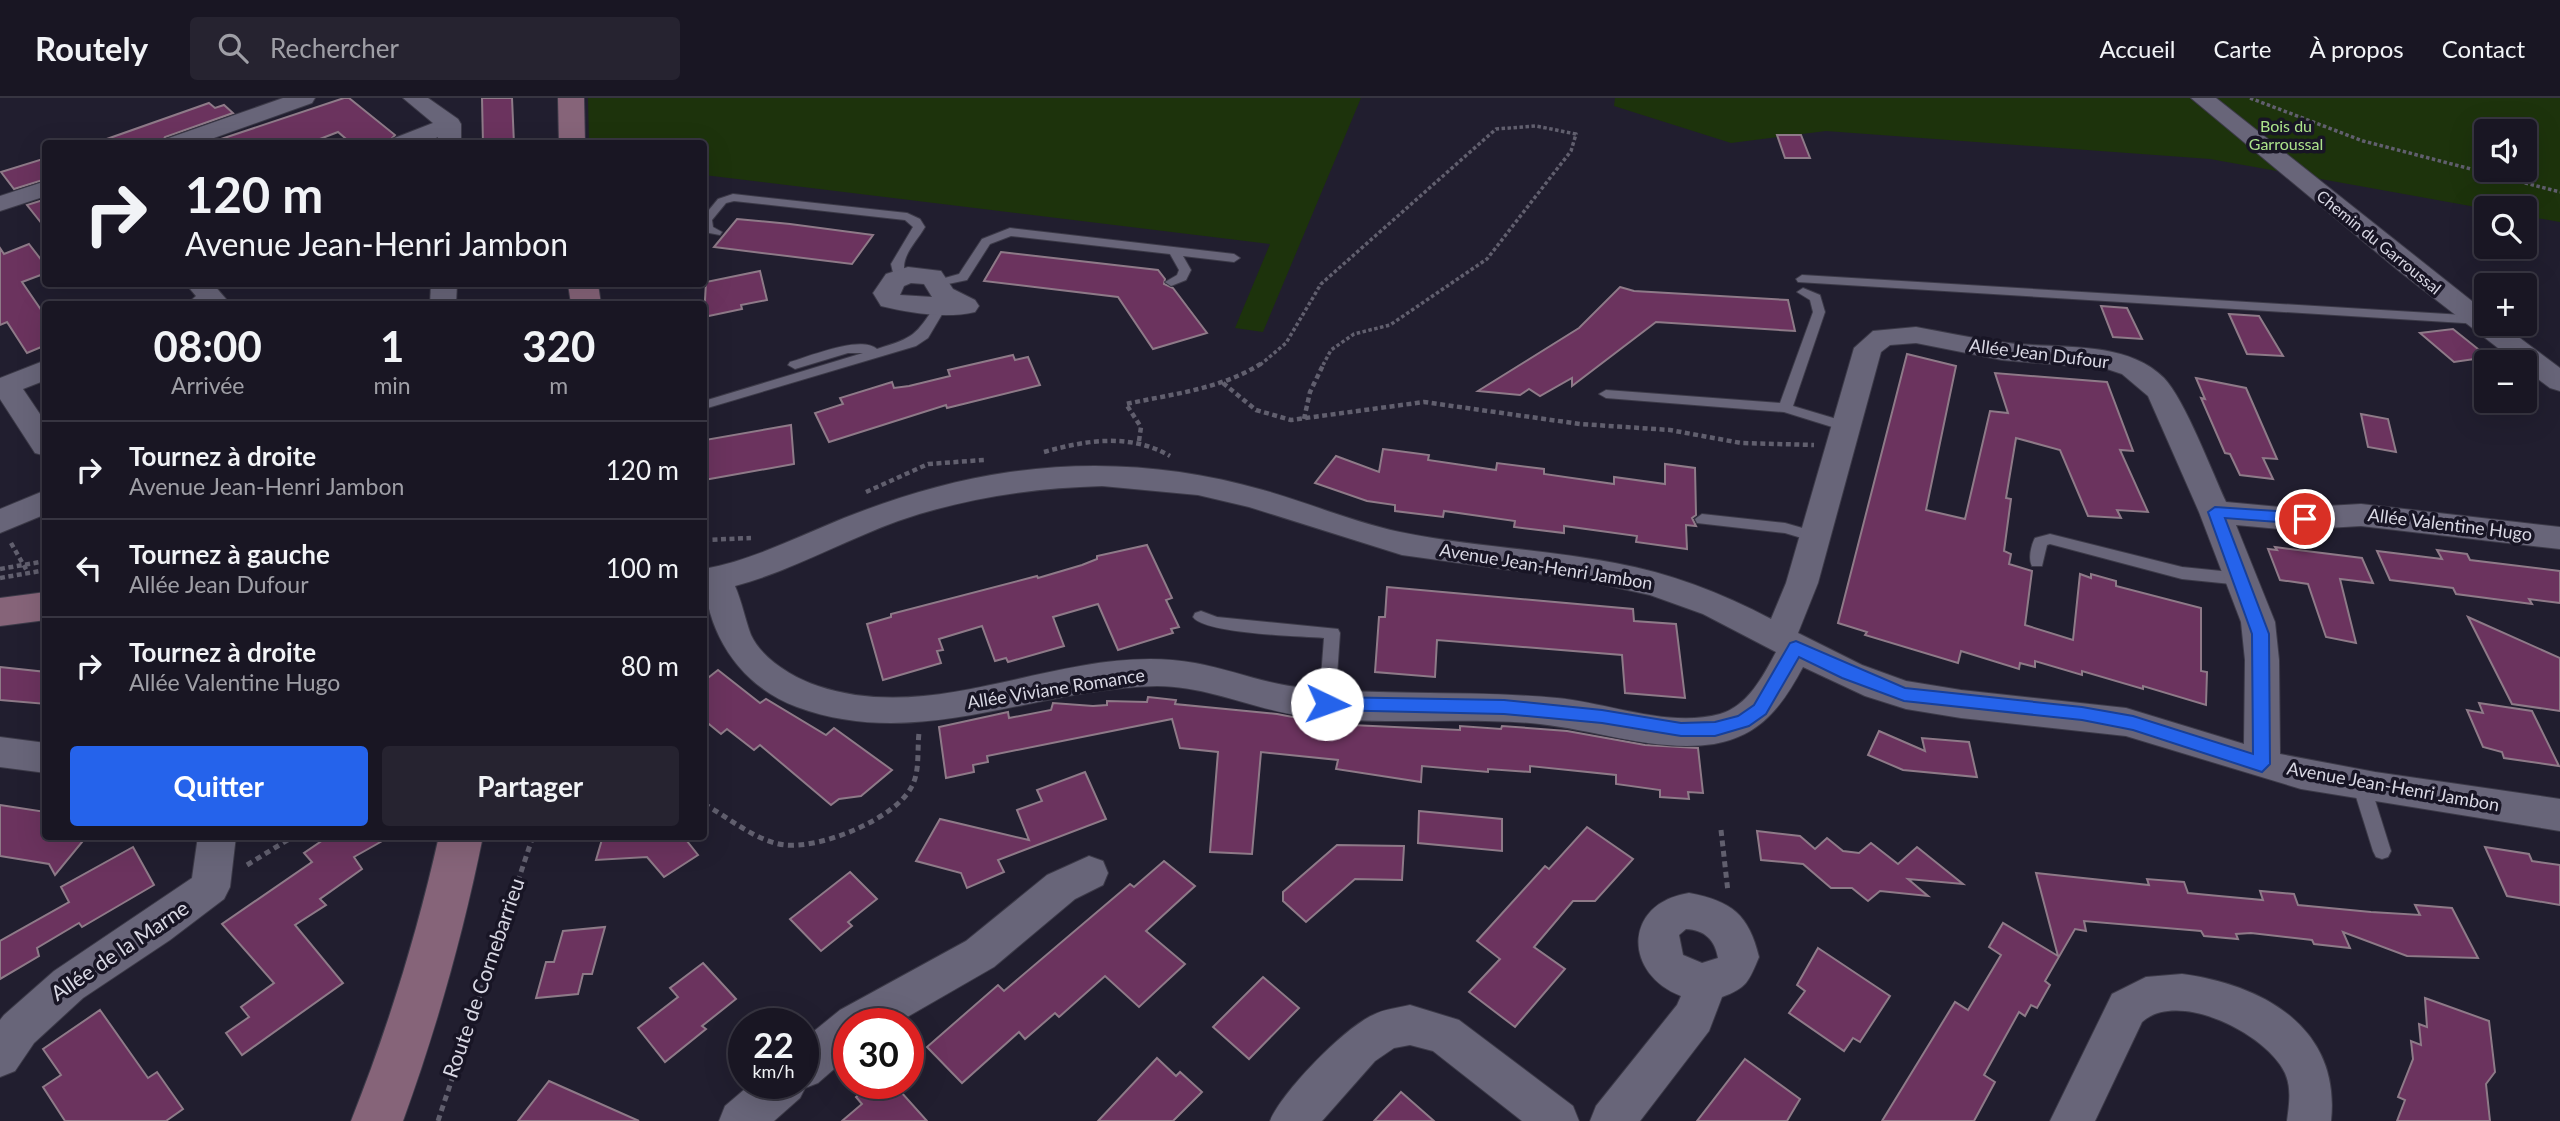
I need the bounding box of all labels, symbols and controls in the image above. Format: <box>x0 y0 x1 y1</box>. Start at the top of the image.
search box <box>190 17 680 80</box>
text: Routely <box>35 28 148 68</box>
icon: search <box>214 29 252 67</box>
text: Rechercher <box>270 32 399 64</box>
text: Accueil <box>2099 34 2175 63</box>
text: Carte <box>2213 34 2271 63</box>
text: À propos <box>2309 34 2404 63</box>
text: Contact <box>2442 34 2525 63</box>
park label: Bois du Garroussal <box>2249 116 2323 153</box>
map controls <box>2474 119 2537 413</box>
button: sound <box>2474 119 2537 182</box>
text: 120 m <box>185 165 323 223</box>
icon: right <box>70 168 161 259</box>
street label: Chemin du Garroussal <box>2313 186 2445 298</box>
button: search <box>2474 196 2537 259</box>
text: Avenue Jean-Henri Jambon <box>185 224 568 263</box>
button: + <box>2474 273 2537 336</box>
text: 08:00 <box>154 321 262 371</box>
text: 1 <box>380 321 404 371</box>
text: 320 <box>522 321 595 371</box>
street label: Allée Jean Dufour <box>1968 334 2111 373</box>
button: − <box>2474 350 2537 413</box>
text: Arrivée <box>171 371 245 399</box>
text: min <box>373 371 411 399</box>
text: m <box>549 371 568 399</box>
text: Tournez à droite <box>129 440 316 472</box>
icon: right <box>70 451 108 489</box>
text: 120 m <box>606 454 679 486</box>
text: Avenue Jean-Henri Jambon <box>129 472 404 500</box>
pin <box>2275 489 2335 549</box>
icon: arrive <box>2286 500 2324 538</box>
street label: Allée Valentine Hugo <box>2367 503 2534 545</box>
text: Tournez à gauche <box>129 538 330 570</box>
street label: Avenue Jean-Henri Jambon <box>1438 538 1654 594</box>
icon: left <box>70 549 108 587</box>
text: 100 m <box>606 552 679 584</box>
text: Allée Jean Dufour <box>129 570 309 598</box>
text: Tournez à droite <box>129 636 316 668</box>
icon: right <box>70 647 108 685</box>
text: 80 m <box>621 650 679 682</box>
street label: Allée Viviane Romance <box>965 663 1146 713</box>
position arrow <box>1290 667 1364 741</box>
text: Allée Valentine Hugo <box>129 668 340 696</box>
button: Quitter <box>70 746 368 826</box>
button: Partager <box>382 746 679 826</box>
street label: Avenue Jean-Henri Jambon <box>2285 756 2501 816</box>
street label: Route de Cornebarrieu <box>437 874 529 1081</box>
street label: Allée de la Marne <box>46 894 193 1005</box>
speed limit sign: 30 <box>833 1008 924 1099</box>
text: 22 <box>753 1023 794 1065</box>
text: km/h <box>752 1060 795 1082</box>

